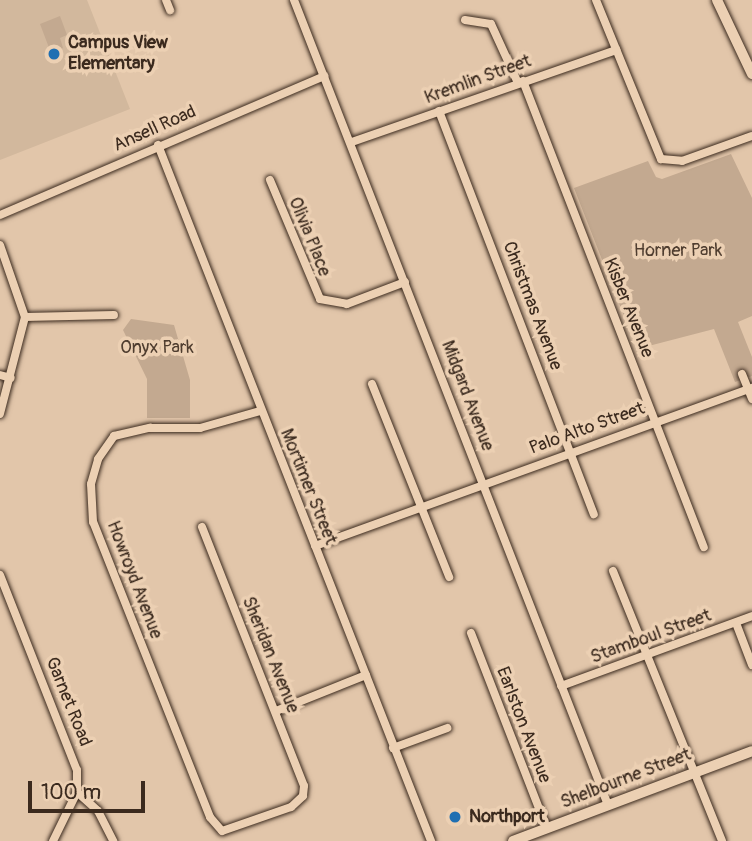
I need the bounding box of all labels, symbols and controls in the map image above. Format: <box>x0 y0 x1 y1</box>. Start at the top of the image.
place label: Campus View Elementary <box>68 33 168 76</box>
marker: Campus View Elementary <box>46 46 62 62</box>
street label: Kremlin Street <box>422 51 534 109</box>
street label: Ansell Road <box>110 101 200 157</box>
street label: Olivia Place <box>283 194 335 280</box>
street label: Christmas Avenue <box>498 239 566 373</box>
park label: Horner Park <box>634 240 722 262</box>
street label: Kisber Avenue <box>598 255 658 361</box>
park label: Onyx Park <box>120 337 194 359</box>
street label: Midgard Avenue <box>436 338 498 454</box>
street label: Palo Alto Street <box>526 398 648 460</box>
street label: Mortimer Street <box>275 426 341 548</box>
street label: Howroyd Avenue <box>102 518 166 642</box>
street label: Sheridan Avenue <box>237 594 303 716</box>
street label: Stamboul Street <box>588 605 714 669</box>
street label: Garnet Road <box>40 654 96 750</box>
street label: Earlston Avenue <box>491 664 555 786</box>
street label: Shelbourne Street <box>558 744 694 814</box>
scale bar <box>32 768 149 812</box>
text: 100 m <box>41 779 101 806</box>
place label: Northport <box>469 806 545 828</box>
marker: Northport <box>447 809 463 825</box>

